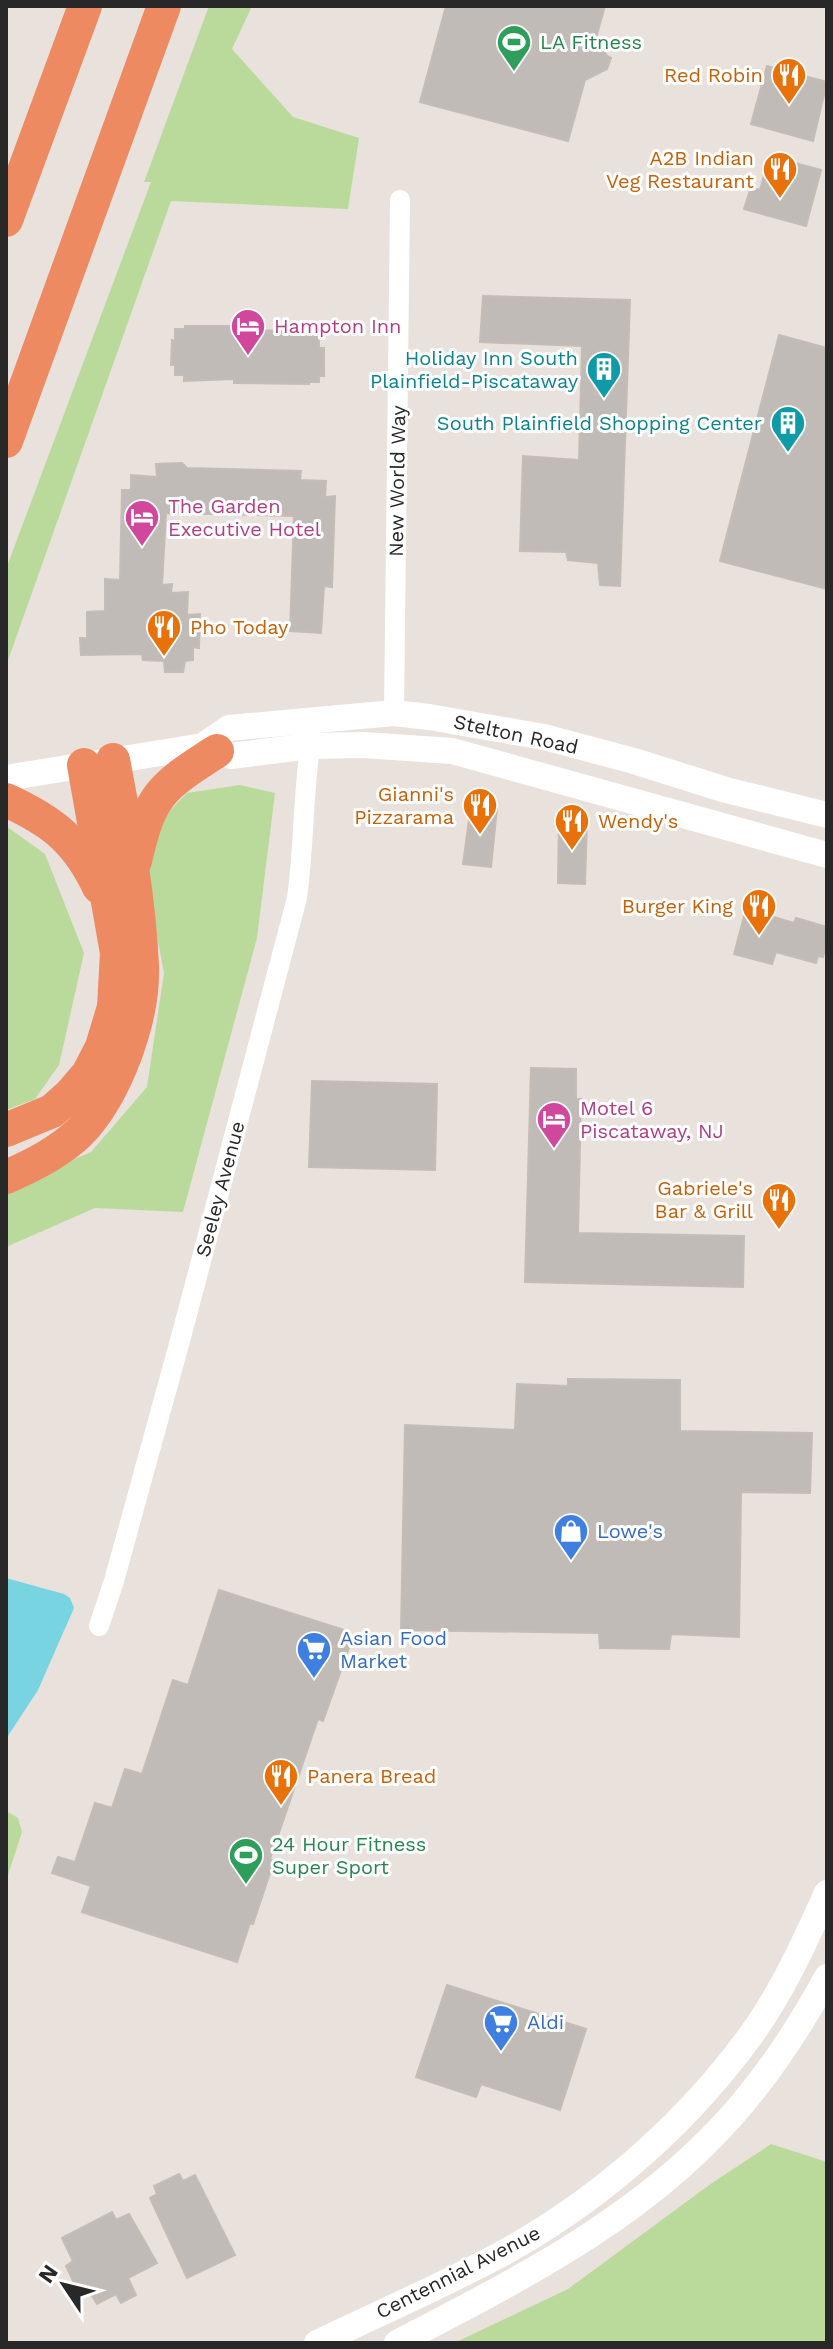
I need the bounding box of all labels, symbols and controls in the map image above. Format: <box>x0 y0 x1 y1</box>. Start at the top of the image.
sports icon: LA Fitness <box>495 23 533 73</box>
place label: LA Fitness <box>540 30 642 54</box>
restaurant icon: Red Robin <box>770 56 808 106</box>
place label: Red Robin <box>664 63 763 87</box>
place label: A2B Indian Veg Restaurant <box>606 146 755 193</box>
restaurant icon: A2B Indian Veg Restaurant <box>761 150 799 200</box>
hotel icon: Hampton Inn <box>229 307 267 357</box>
place label: Hampton Inn <box>274 314 401 338</box>
place label: Holiday Inn South Plainfield-Piscataway <box>370 346 579 393</box>
building icon: Holiday Inn South Plainfield-Piscataway <box>585 350 623 400</box>
street label: New World Way <box>384 404 410 557</box>
building icon: South Plainfield Shopping Center <box>769 404 807 454</box>
place label: South Plainfield Shopping Center <box>437 411 762 435</box>
place label: The Garden Executive Hotel <box>168 494 321 541</box>
hotel icon: The Garden Executive Hotel <box>123 498 161 548</box>
restaurant icon: Pho Today <box>145 608 183 658</box>
place label: Pho Today <box>190 615 289 639</box>
street label: Stelton Road <box>451 709 581 759</box>
place label: Gianni's Pizzarama <box>354 782 454 829</box>
restaurant icon: Gianni's Pizzarama <box>461 786 499 836</box>
restaurant icon: Wendy's <box>553 802 591 852</box>
place label: Wendy's <box>598 809 678 833</box>
restaurant icon: Burger King <box>740 887 778 937</box>
place label: Burger King <box>622 894 733 918</box>
place label: Motel 6 Piscataway, NJ <box>580 1096 724 1143</box>
hotel icon: Motel 6 Piscataway, NJ <box>535 1100 573 1150</box>
street label: Seeley Avenue <box>190 1118 250 1260</box>
place label: Gabriele's Bar & Grill <box>655 1176 753 1223</box>
restaurant icon: Gabriele's Bar & Grill <box>760 1181 798 1231</box>
shop icon: Lowe's <box>552 1512 590 1562</box>
place label: Lowe's <box>597 1519 663 1543</box>
place label: Asian Food Market <box>340 1626 447 1673</box>
supermarket icon: Asian Food Market <box>295 1630 333 1680</box>
restaurant icon: Panera Bread <box>262 1757 300 1807</box>
place label: Panera Bread <box>307 1764 436 1788</box>
place label: 24 Hour Fitness Super Sport <box>272 1832 426 1879</box>
sports icon: 24 Hour Fitness Super Sport <box>227 1836 265 1886</box>
supermarket icon: Aldi <box>482 2003 520 2053</box>
place label: Aldi <box>527 2010 564 2034</box>
street label: Centennial Avenue <box>372 2220 544 2324</box>
north arrow <box>24 2245 104 2325</box>
text: N <box>33 2260 63 2288</box>

